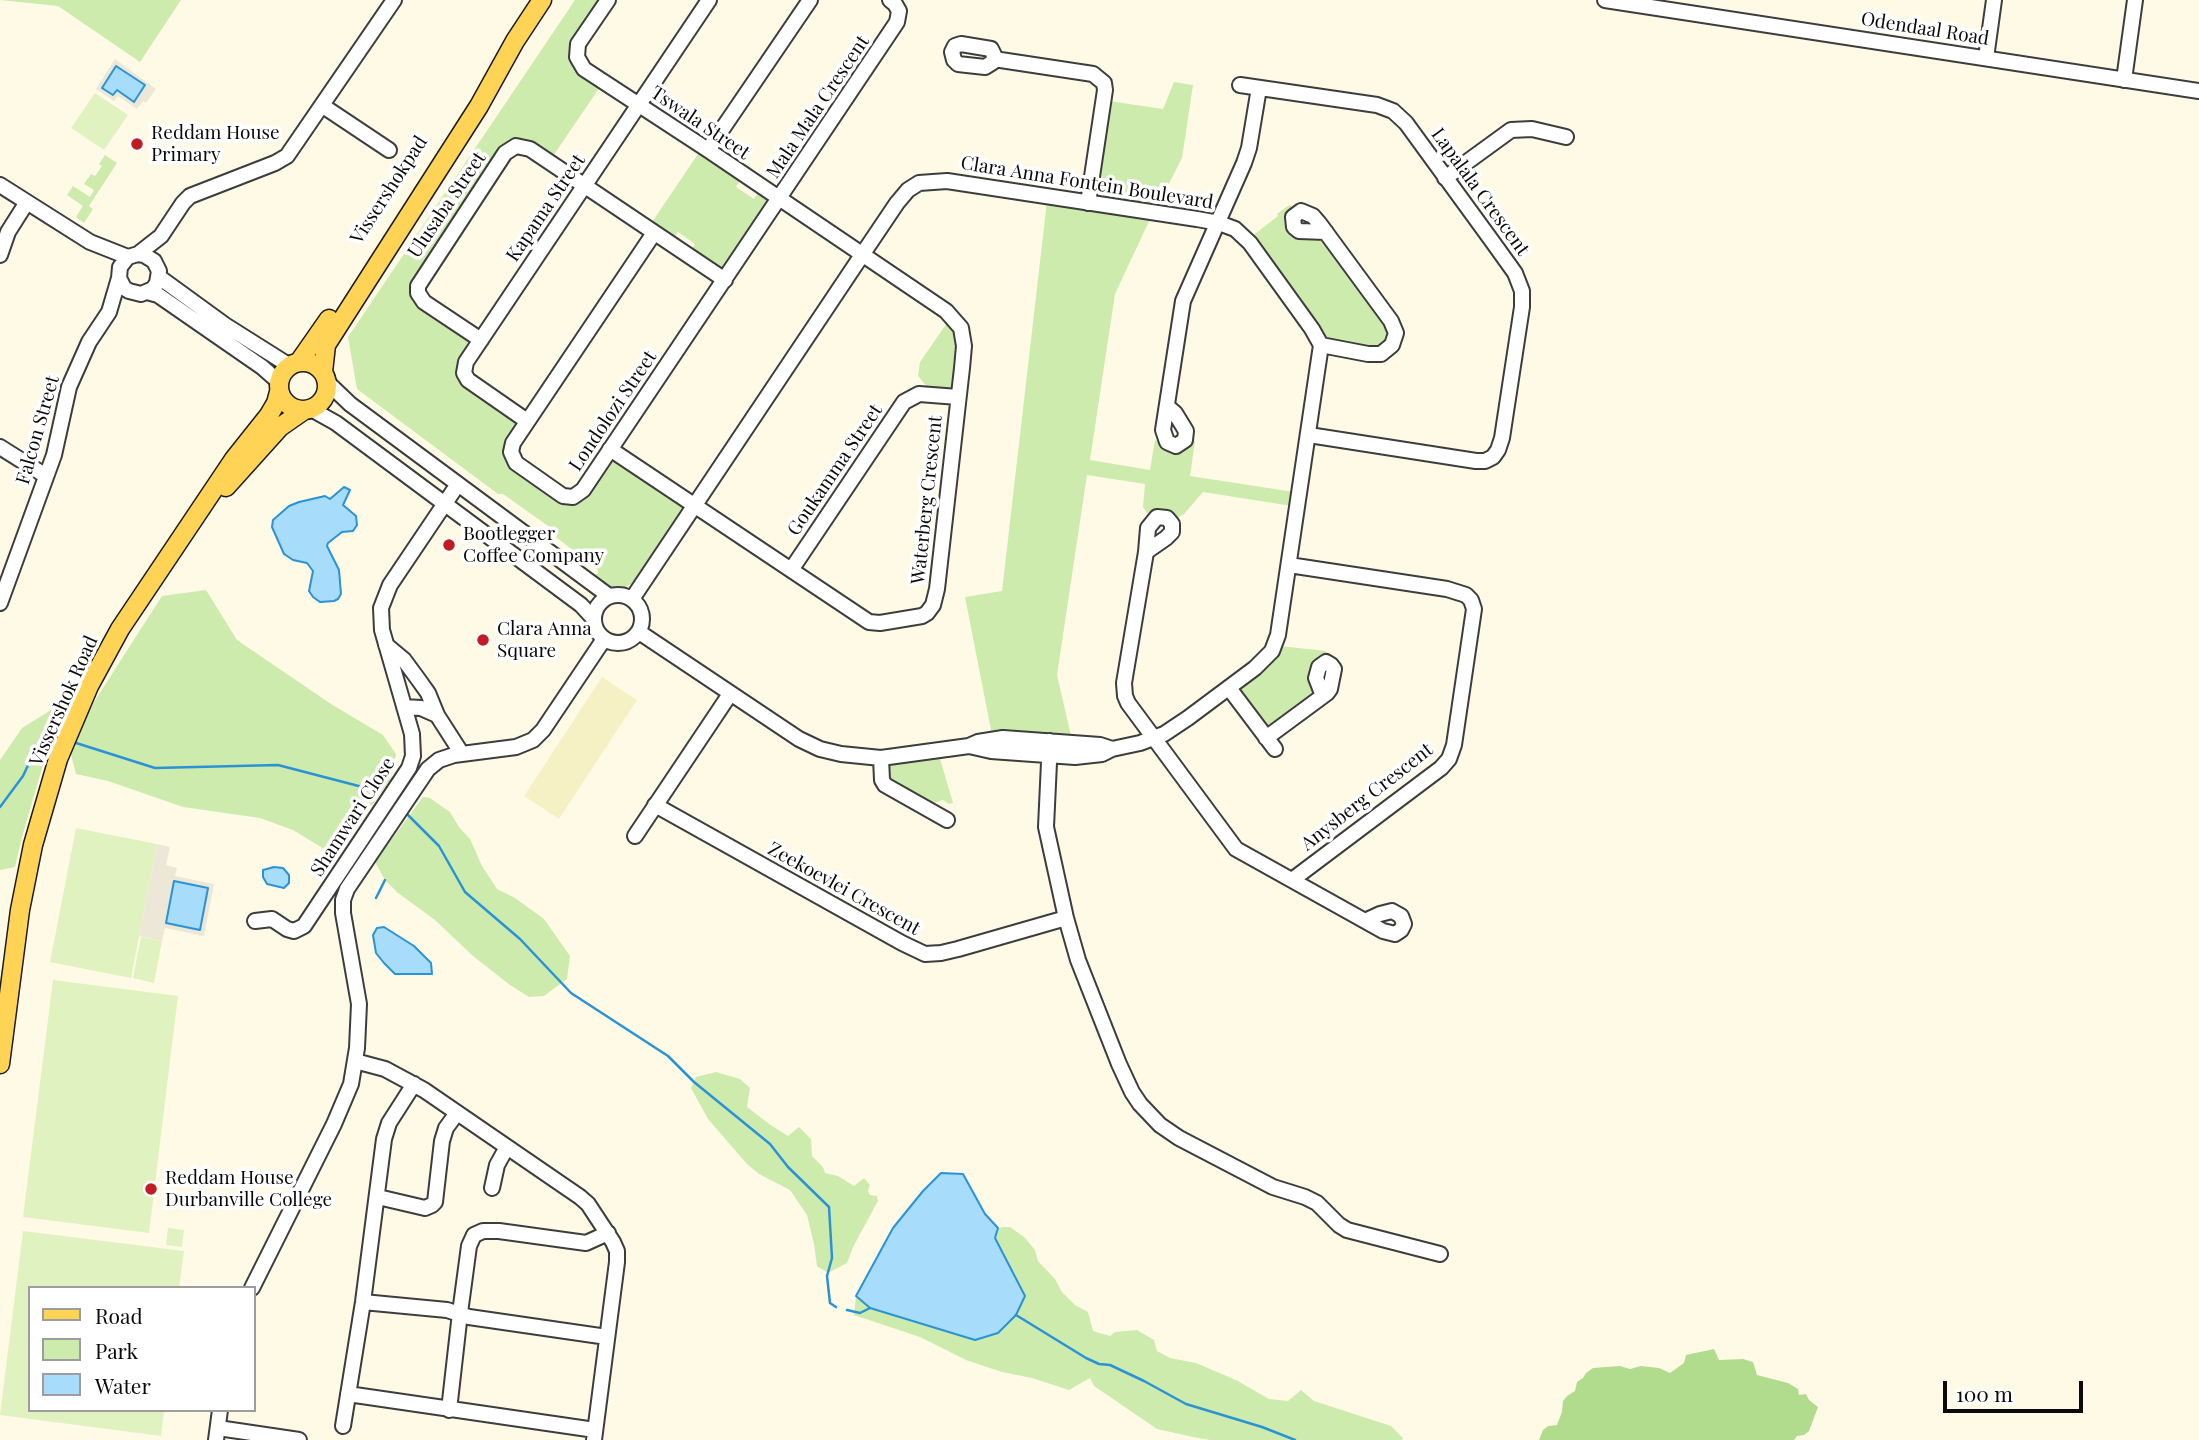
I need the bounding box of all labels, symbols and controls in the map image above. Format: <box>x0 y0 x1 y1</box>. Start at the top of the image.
street label: Odendaal Road <box>1859 8 1991 50</box>
street label: Mala Mala Crescent <box>762 31 874 183</box>
street label: Tswala Street <box>646 81 754 165</box>
place label: Reddam House Primary <box>151 122 280 166</box>
street label: Lapalala Crescent <box>1426 124 1534 260</box>
street label: Vissershokpad <box>346 132 432 248</box>
marker: Reddam House Primary <box>129 136 145 152</box>
street label: Ulusaba Street <box>403 148 491 262</box>
street label: Kapama Street <box>502 150 590 266</box>
street label: Clara Anna Fontein Boulevard <box>959 152 1215 214</box>
street label: Londolozi Street <box>564 347 662 475</box>
street label: Falcon Street <box>12 373 64 487</box>
street label: Goukamma Street <box>783 400 887 540</box>
street label: Waterberg Crescent <box>907 414 947 586</box>
place label: Bootlegger Coffee Company <box>463 523 604 567</box>
marker: Bootlegger Coffee Company <box>441 537 457 553</box>
place label: Clara Anna Square <box>497 618 592 662</box>
street label: Vissershok Road <box>25 632 103 770</box>
marker: Clara Anna Square <box>475 632 491 648</box>
street label: Anysberg Crescent <box>1297 739 1437 855</box>
street label: Shamwari Close <box>306 753 400 881</box>
street label: Zeekoevlei Crescent <box>764 838 924 940</box>
place label: Reddam House Durbanville College <box>165 1167 332 1211</box>
marker: Reddam House Durbanville College <box>143 1181 159 1197</box>
legend <box>28 1286 256 1412</box>
text: Road <box>95 1301 143 1329</box>
text: Park <box>95 1336 138 1364</box>
scale bar <box>1947 1366 2087 1410</box>
text: Water <box>95 1371 151 1399</box>
text: 100 m <box>1956 1379 2013 1407</box>

